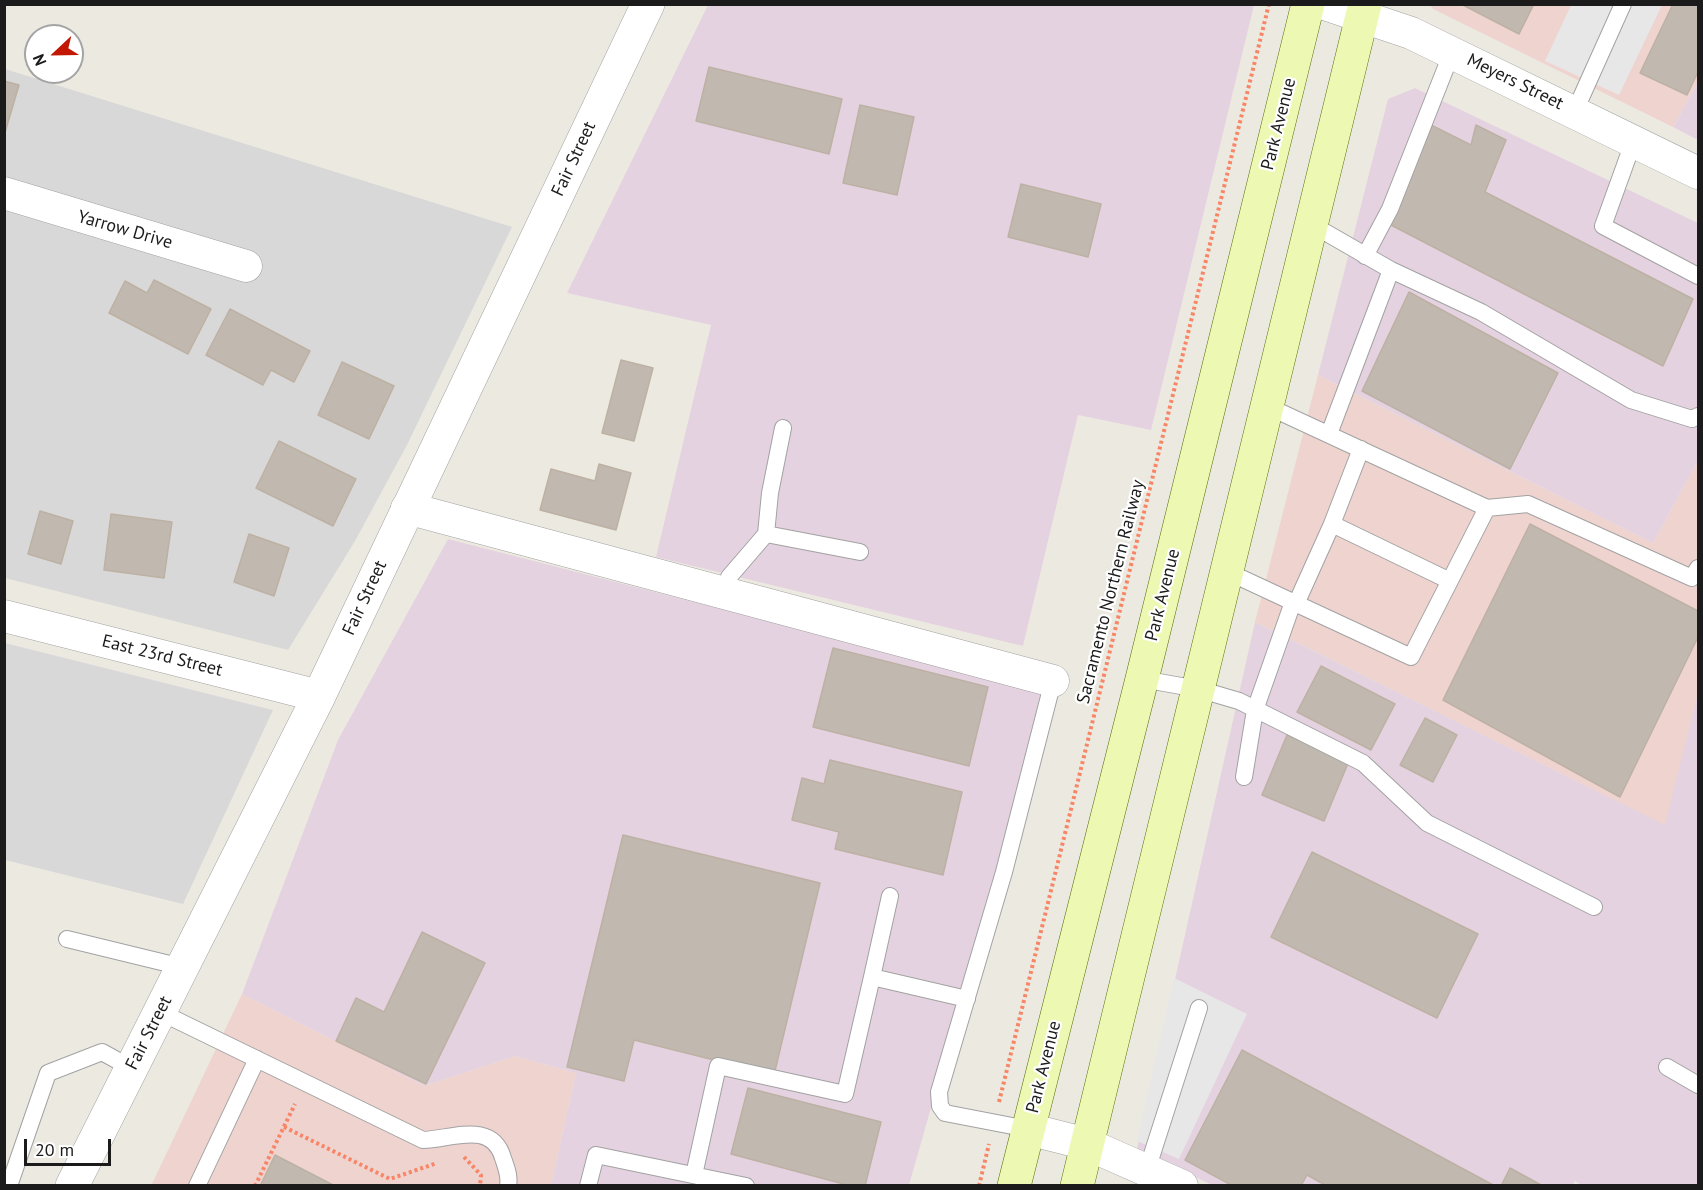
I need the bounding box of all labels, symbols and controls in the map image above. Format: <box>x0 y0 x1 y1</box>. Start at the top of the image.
north arrow <box>24 24 84 84</box>
street label: Meyers Street <box>1463 49 1567 115</box>
text: N <box>28 51 50 69</box>
street label: Park Avenue <box>1257 76 1301 172</box>
street label: Fair Street <box>547 118 601 200</box>
street label: Yarrow Drive <box>75 206 175 254</box>
street label: Sacramento Northern Railway <box>1073 478 1149 706</box>
street label: Park Avenue <box>1141 547 1185 643</box>
street label: Fair Street <box>338 557 392 639</box>
street label: East 23rd Street <box>100 631 224 681</box>
street label: Fair Street <box>121 992 177 1074</box>
street label: Park Avenue <box>1022 1019 1066 1115</box>
scale bar <box>27 1127 114 1165</box>
text: 20 m <box>35 1138 74 1161</box>

